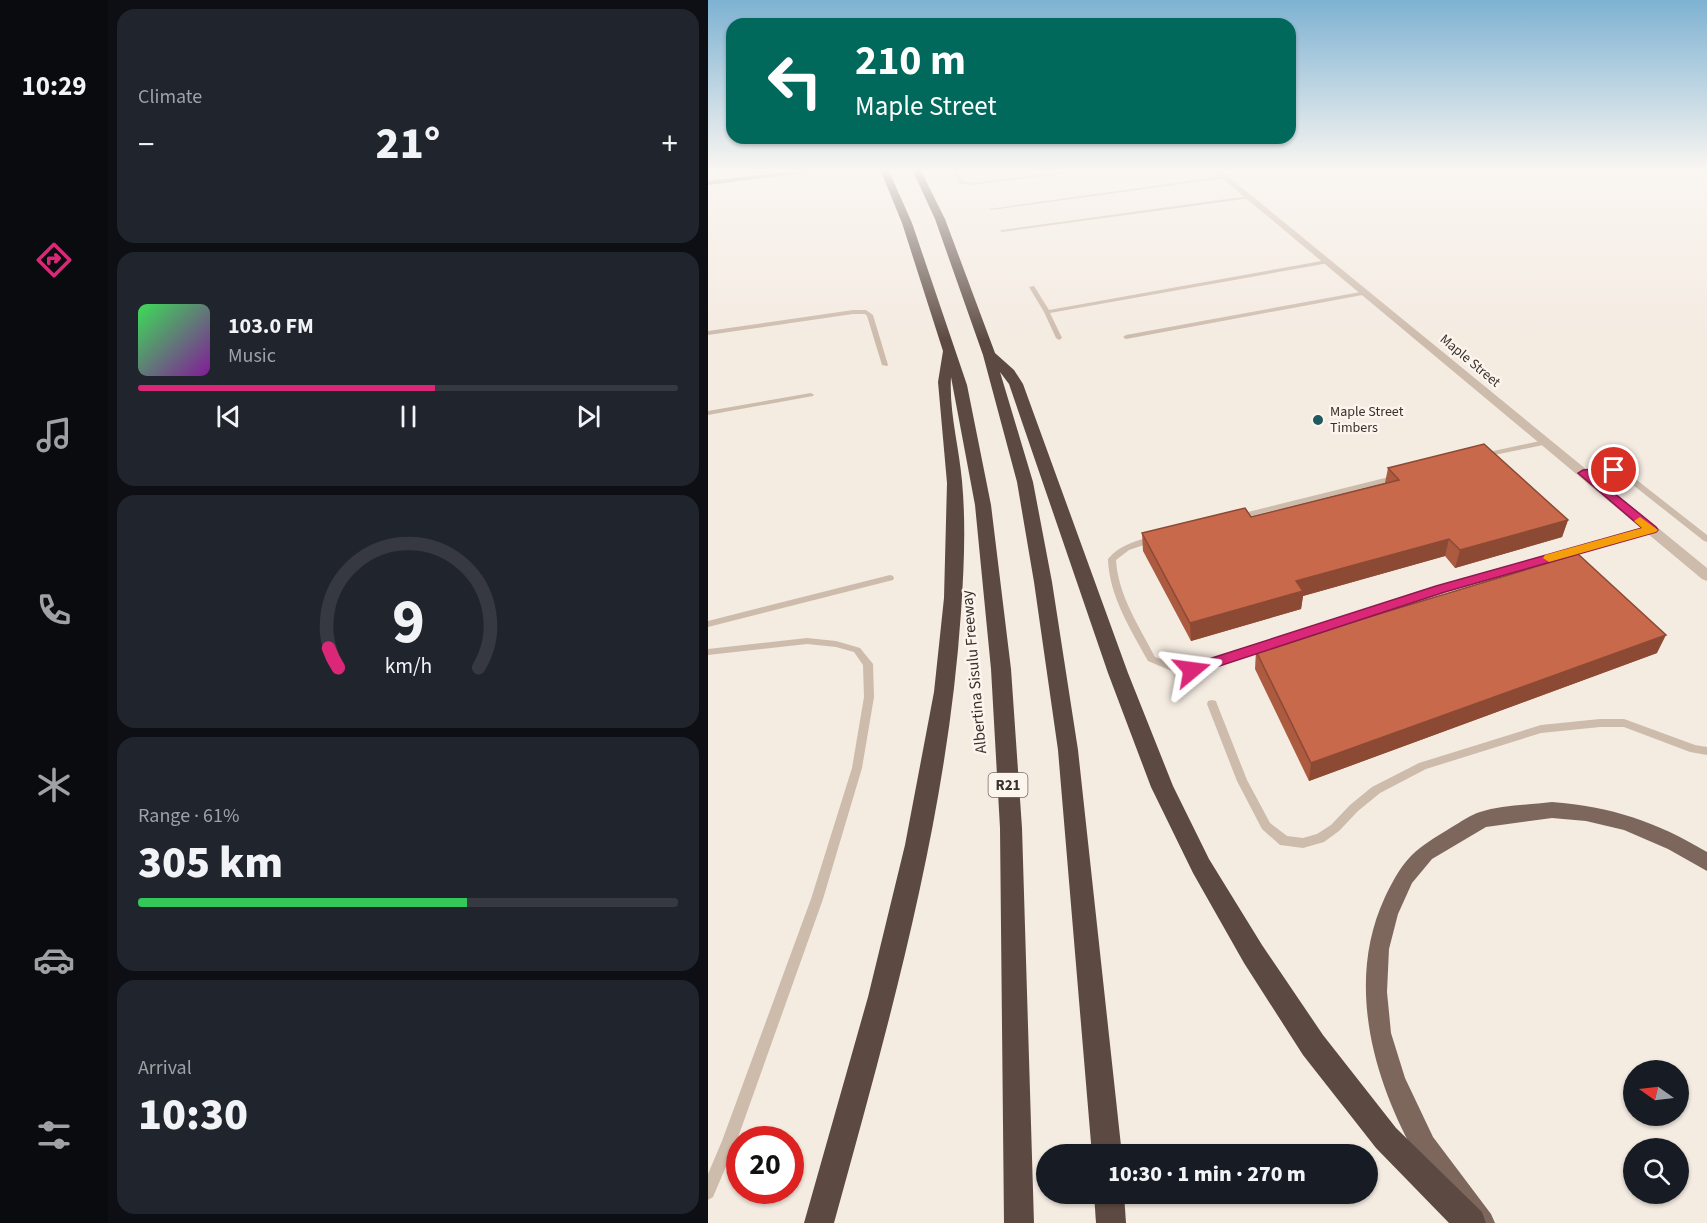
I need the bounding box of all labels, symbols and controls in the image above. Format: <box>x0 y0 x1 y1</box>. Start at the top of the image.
text: 210 m <box>855 31 966 91</box>
icon: left <box>756 42 834 120</box>
text: 10:29 <box>21 67 87 106</box>
text: Climate <box>138 83 202 111</box>
text: Maple Street <box>855 87 997 126</box>
text: 21° <box>376 112 440 176</box>
text: − <box>138 121 154 168</box>
text: + <box>662 121 678 168</box>
icon: directions <box>33 239 75 281</box>
text: 103.0 FM <box>228 310 314 342</box>
street label: Maple Street <box>1435 330 1505 392</box>
text: Music <box>228 342 276 370</box>
icon: previous <box>212 400 245 433</box>
icon: pause <box>392 400 425 433</box>
icon: next <box>572 400 605 433</box>
place label: Maple Street Timbers <box>1330 402 1404 438</box>
marker: Maple Street Timbers <box>1311 413 1325 427</box>
icon: music <box>33 414 75 456</box>
pin <box>1588 444 1639 495</box>
icon: arrive <box>1597 453 1630 486</box>
text: 9 <box>392 579 424 668</box>
icon: phone <box>33 589 75 631</box>
street label: Albertina Sisulu Freeway <box>956 589 992 755</box>
position arrow <box>1160 638 1224 702</box>
text: km/h <box>384 652 432 683</box>
icon: climate <box>33 764 75 806</box>
road number: R21 <box>988 773 1028 797</box>
text: Range · 61% <box>138 802 239 830</box>
text: 305 km <box>138 831 283 895</box>
icon: car <box>33 939 75 981</box>
text: Arrival <box>138 1054 192 1082</box>
north arrow <box>1623 1060 1689 1126</box>
map controls <box>1623 1060 1689 1204</box>
text: 10:30 <box>138 1083 248 1147</box>
icon: filters <box>33 1114 75 1156</box>
speed limit sign: 20 <box>726 1126 804 1204</box>
button: search <box>1623 1138 1689 1204</box>
text: 10:30 · 1 min · 270 m <box>1108 1158 1306 1190</box>

